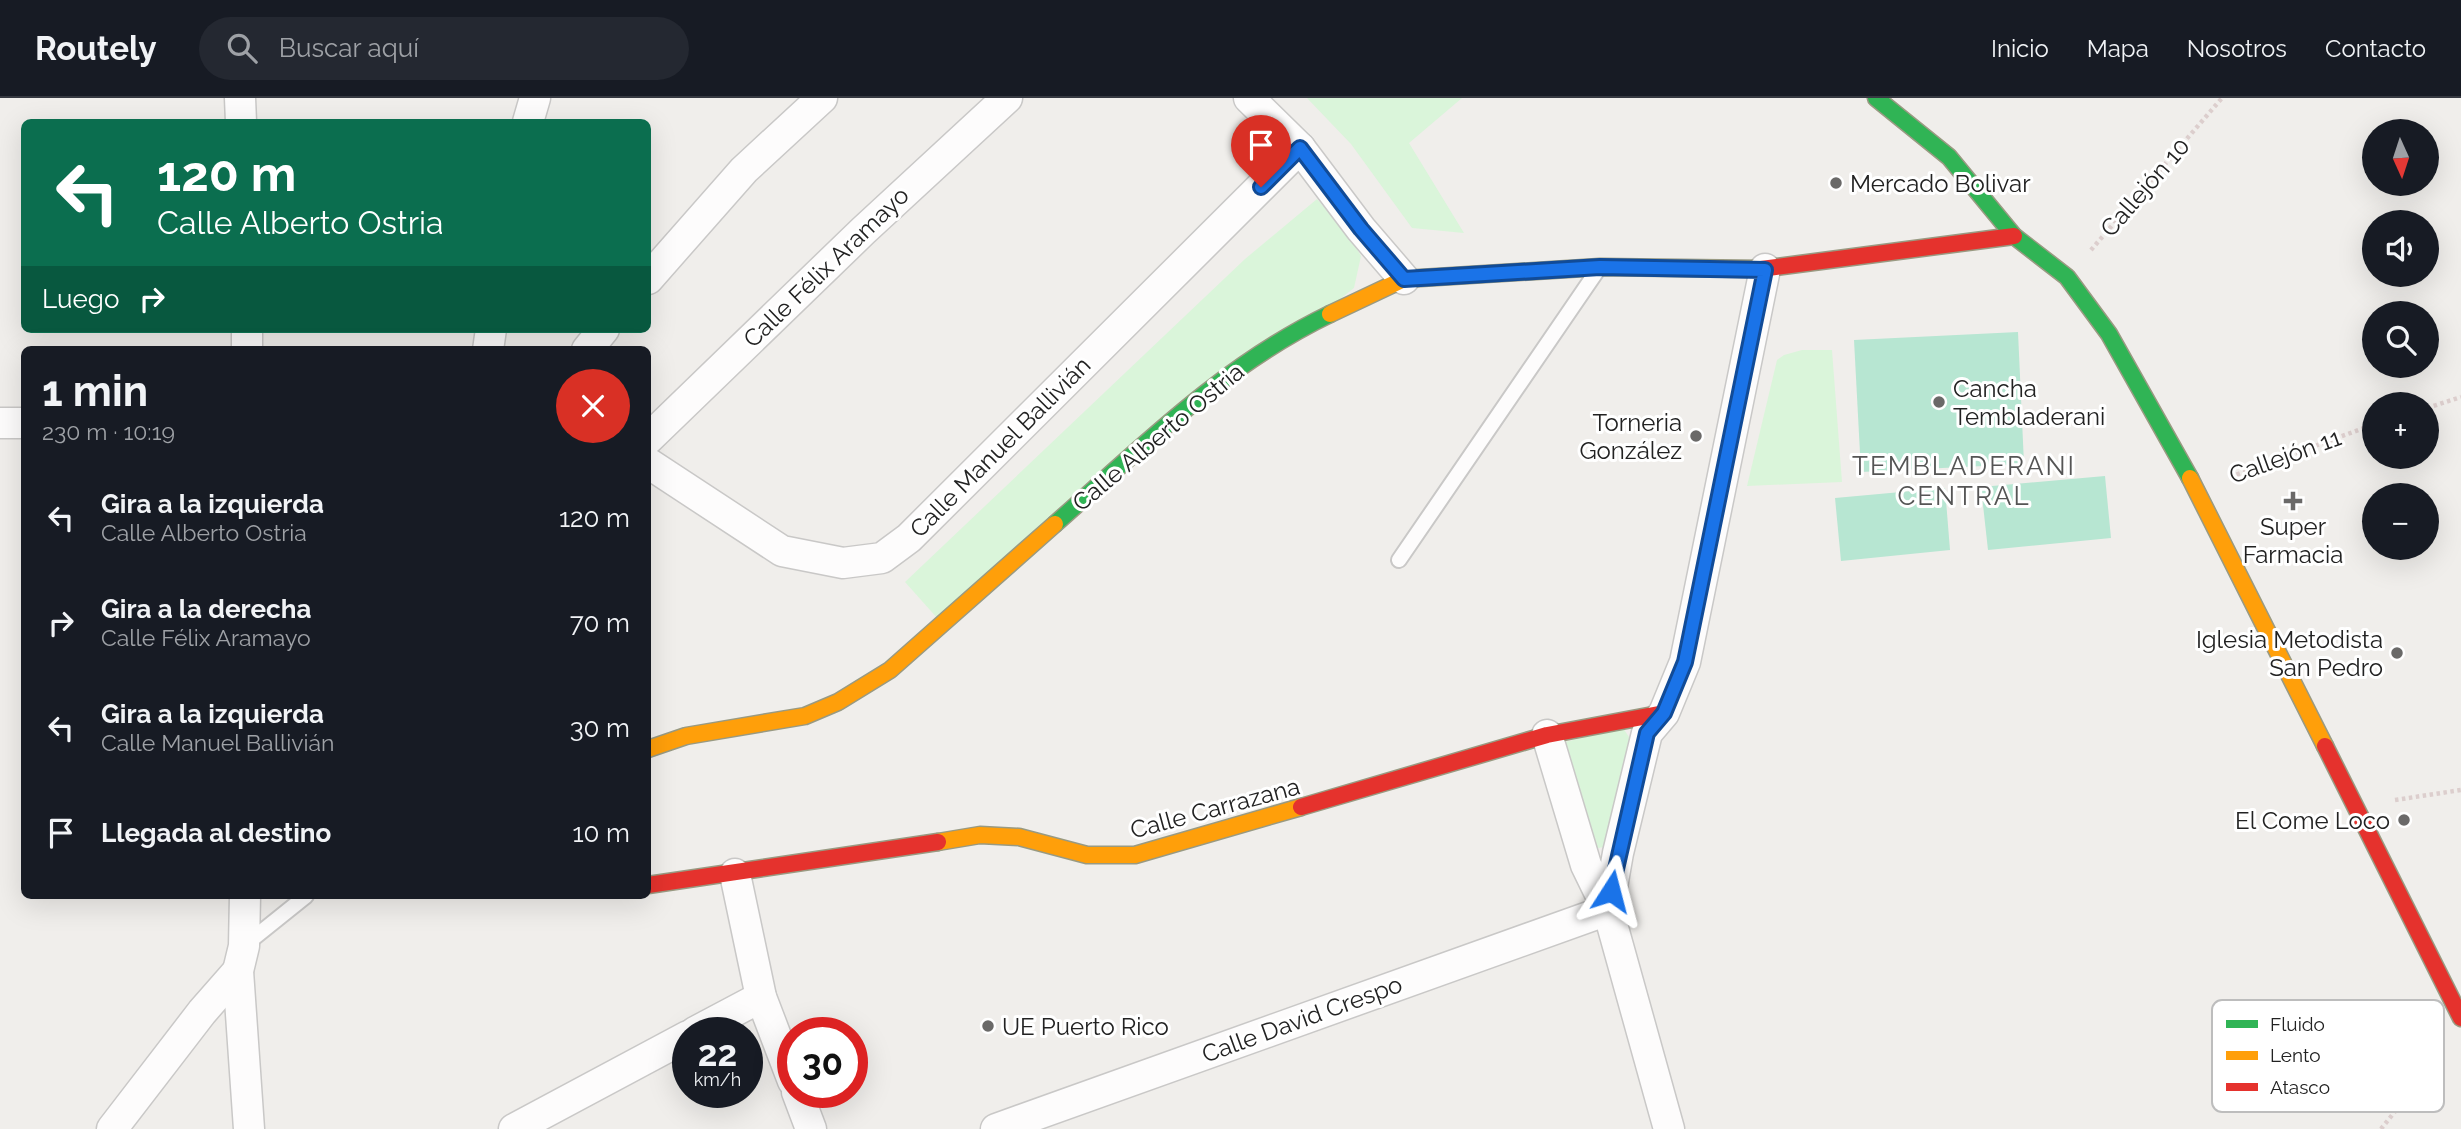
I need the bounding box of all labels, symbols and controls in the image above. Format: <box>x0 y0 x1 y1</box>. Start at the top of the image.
search box <box>199 17 689 80</box>
text: Routely <box>35 29 157 68</box>
icon: search <box>223 29 261 67</box>
text: Buscar aquí <box>279 33 419 63</box>
text: Inicio <box>1991 34 2049 63</box>
text: Mapa <box>2087 34 2149 63</box>
text: Nosotros <box>2187 34 2287 63</box>
text: Contacto <box>2325 34 2426 63</box>
pin <box>1231 115 1291 187</box>
north arrow <box>2362 119 2440 196</box>
map controls <box>2362 119 2439 560</box>
icon: arrive <box>1242 126 1280 164</box>
street label: Callejón 10 <box>2094 132 2196 242</box>
text: 120 m <box>157 145 296 202</box>
icon: left <box>42 147 133 238</box>
place label: Mercado Bolivar <box>1850 169 2031 198</box>
marker: Mercado Bolivar <box>1828 175 1844 191</box>
street label: Calle Félix Aramayo <box>737 181 915 353</box>
text: Calle Alberto Ostria <box>157 204 443 241</box>
button: sound <box>2362 210 2439 287</box>
icon: right <box>133 280 171 318</box>
text: Luego <box>42 284 119 314</box>
button: search <box>2362 301 2439 378</box>
street label: Calle Manuel Ballivián <box>904 351 1096 543</box>
street label: Calle Alberto Ostria <box>1066 357 1250 517</box>
text: 1 min <box>42 367 148 416</box>
button: close <box>556 369 630 443</box>
place label: Cancha Tembladerani <box>1953 374 2105 431</box>
button: + <box>2362 392 2439 469</box>
marker: Cancha Tembladerani <box>1931 394 1947 410</box>
place label: Torneria González <box>1579 408 1682 465</box>
text: 230 m · 10:19 <box>42 418 175 445</box>
street label: Callejón 11 <box>2225 422 2345 490</box>
marker: Torneria González <box>1688 428 1704 444</box>
district label: TEMBLADERANI CENTRAL <box>1852 451 2076 511</box>
button: − <box>2362 483 2439 560</box>
text: Gira a la izquierda <box>101 489 324 519</box>
marker: Super Farmacia <box>2285 493 2301 509</box>
icon: left <box>42 499 80 537</box>
text: 120 m <box>559 503 630 533</box>
place label: Super Farmacia <box>2243 512 2343 569</box>
text: Calle Alberto Ostria <box>101 519 307 546</box>
text: Gira a la derecha <box>101 594 311 624</box>
icon: right <box>42 604 80 642</box>
text: 70 m <box>570 608 630 638</box>
text: Calle Félix Aramayo <box>101 624 311 651</box>
place label: Iglesia Metodista San Pedro <box>2196 625 2383 682</box>
marker: Iglesia Metodista San Pedro <box>2389 645 2405 661</box>
text: Gira a la izquierda <box>101 699 324 729</box>
icon: left <box>42 709 80 747</box>
text: 30 m <box>570 713 630 743</box>
text: Calle Manuel Ballivián <box>101 729 334 756</box>
street label: Calle Carrazana <box>1127 771 1303 845</box>
place label: El Come Loco <box>2235 806 2390 835</box>
marker: El Come Loco <box>2396 812 2412 828</box>
icon: arrive <box>42 814 80 852</box>
text: Llegada al destino <box>101 818 331 848</box>
text: 10 m <box>572 818 630 848</box>
position arrow <box>1574 854 1648 928</box>
street label: Calle David Crespo <box>1198 969 1406 1069</box>
legend <box>2212 1000 2444 1112</box>
place label: UE Puerto Rico <box>1002 1012 1169 1041</box>
text: Fluido <box>2270 1013 2325 1035</box>
speed limit sign: 30 <box>777 1017 868 1108</box>
marker: UE Puerto Rico <box>980 1018 996 1034</box>
text: 22 <box>698 1033 737 1074</box>
text: Lento <box>2270 1044 2321 1066</box>
text: km/h <box>694 1069 741 1090</box>
text: Atasco <box>2270 1076 2330 1098</box>

